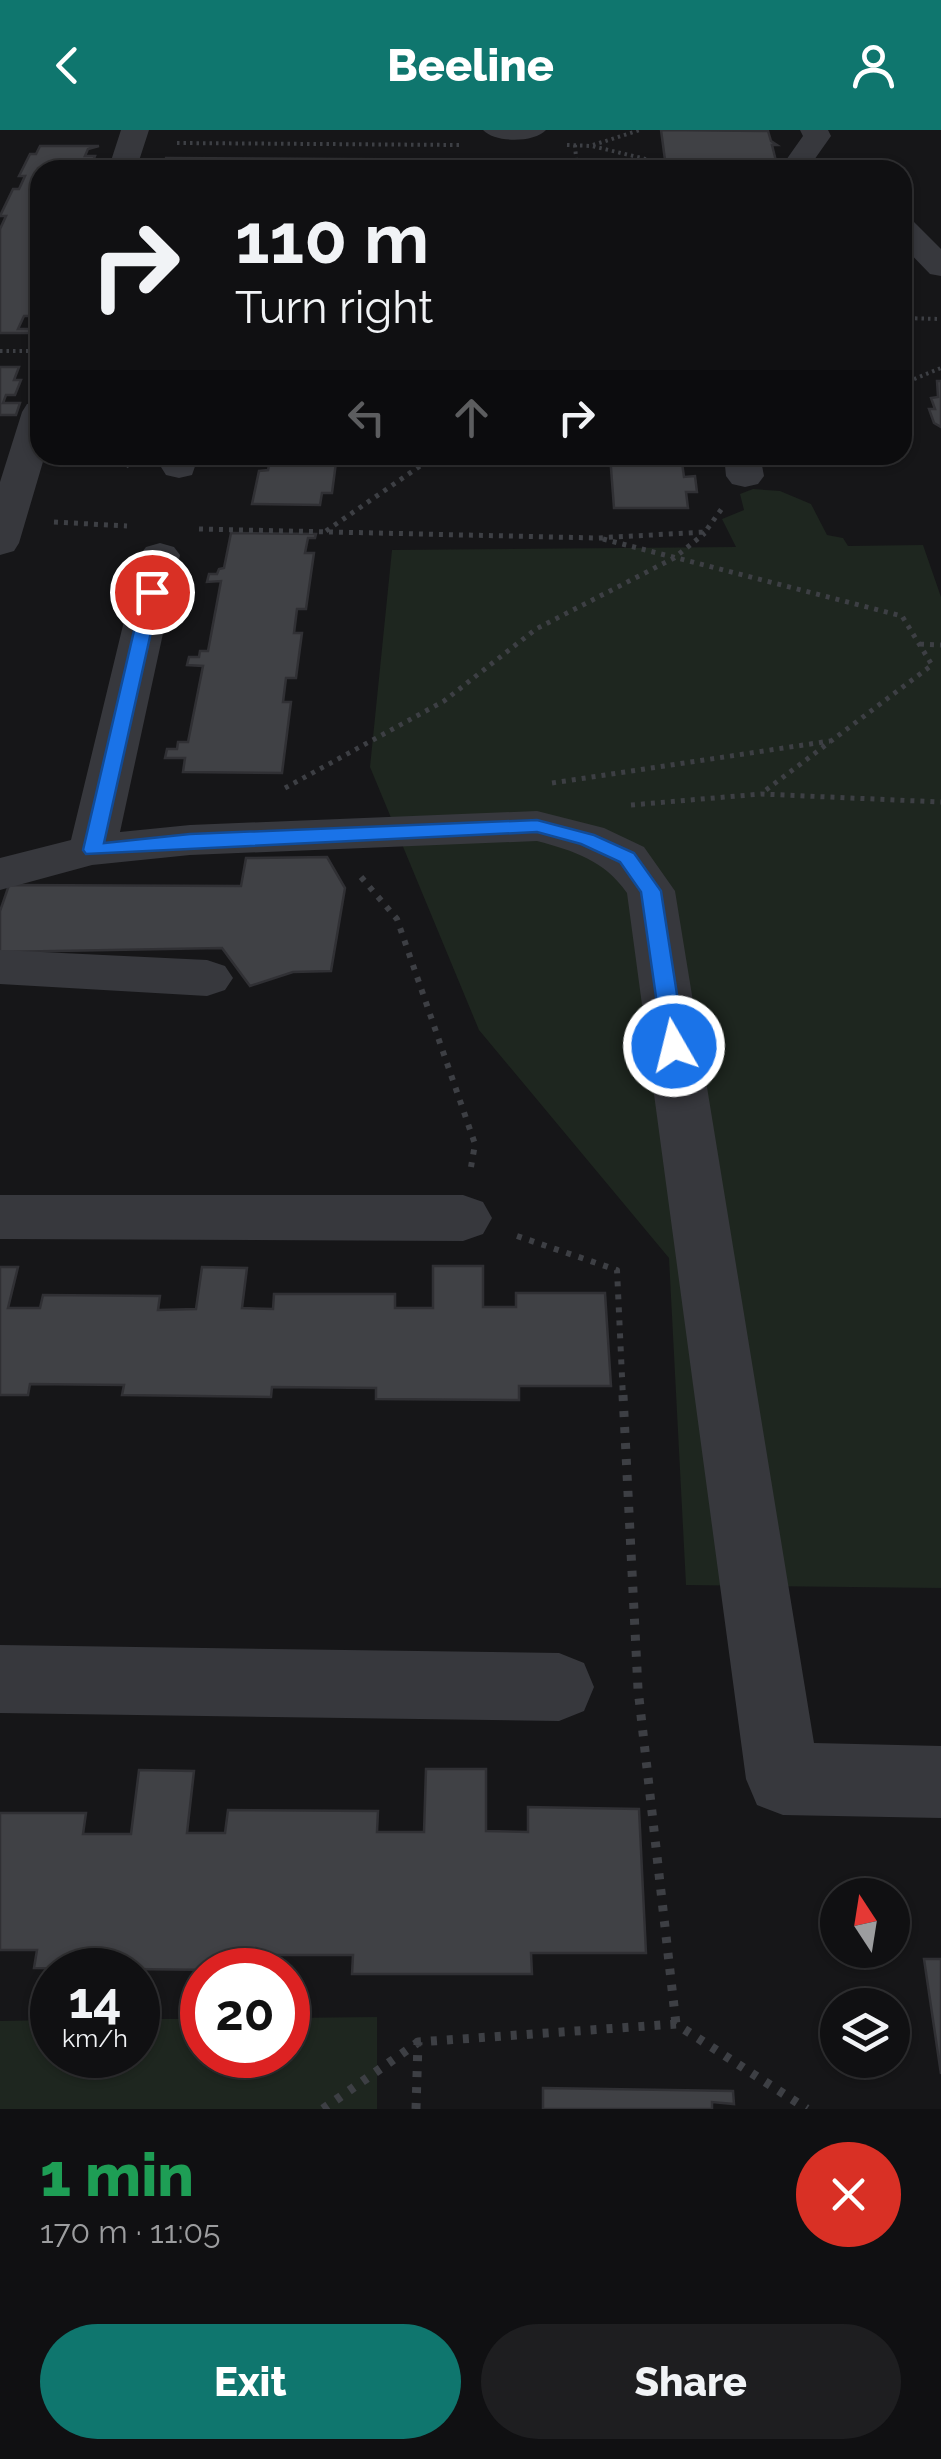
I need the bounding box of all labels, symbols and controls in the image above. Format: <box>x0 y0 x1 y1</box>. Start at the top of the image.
icon: back <box>40 38 95 93</box>
icon: person <box>846 38 901 93</box>
text: Beeline <box>387 39 554 92</box>
text: 110 m <box>235 197 429 279</box>
icon: right <box>70 200 200 330</box>
text: Turn right <box>235 281 433 334</box>
icon: left <box>339 390 394 445</box>
icon: ahead <box>444 390 499 445</box>
icon: right <box>549 390 604 445</box>
pin <box>110 550 195 635</box>
icon: arrive <box>125 565 180 620</box>
position arrow <box>622 994 726 1098</box>
north arrow <box>820 1878 910 1968</box>
map controls <box>820 1878 910 2078</box>
speed limit sign: 20 <box>180 1948 310 2078</box>
text: 14 <box>68 1971 122 2030</box>
button: layers <box>820 1988 910 2078</box>
text: km/h <box>62 2023 128 2053</box>
text: 1 min <box>40 2140 194 2210</box>
button: close <box>796 2142 901 2247</box>
text: 170 m · 11:05 <box>40 2213 220 2250</box>
button: Exit <box>40 2324 461 2439</box>
button: Share <box>481 2324 901 2439</box>

